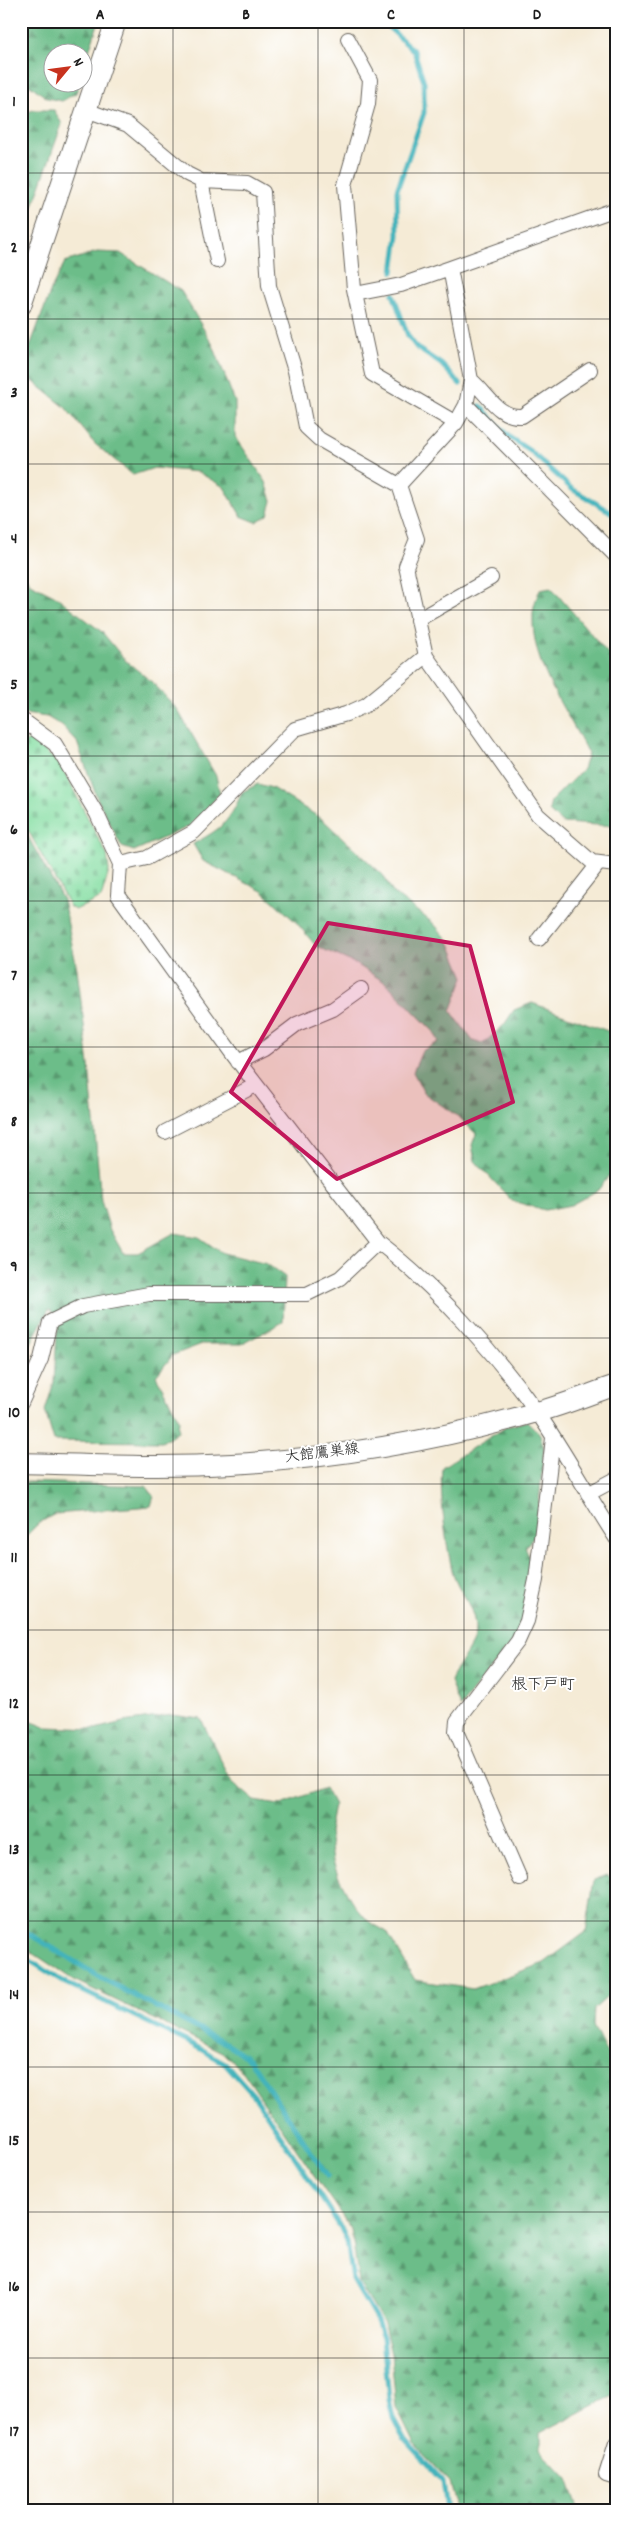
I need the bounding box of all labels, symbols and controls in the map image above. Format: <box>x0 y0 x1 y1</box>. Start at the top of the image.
text: A <box>96 4 105 27</box>
text: B <box>242 4 250 27</box>
text: C <box>387 4 395 27</box>
text: D <box>533 4 542 27</box>
north arrow <box>42 42 92 92</box>
text: N <box>67 55 88 71</box>
text: 1 <box>12 91 16 114</box>
text: 2 <box>11 237 18 260</box>
text: 3 <box>10 382 18 405</box>
text: 4 <box>11 528 17 551</box>
text: 5 <box>10 674 18 697</box>
text: 6 <box>10 819 18 842</box>
text: 7 <box>11 965 17 988</box>
text: 8 <box>11 1111 18 1134</box>
text: 9 <box>10 1256 18 1279</box>
text: 10 <box>8 1402 20 1425</box>
street label: 大館鷹巣線 <box>283 1439 361 1469</box>
text: 11 <box>10 1547 18 1570</box>
district label: 根下戸町 <box>511 1674 575 1697</box>
text: 12 <box>9 1693 19 1716</box>
text: 13 <box>9 1839 19 1862</box>
text: 14 <box>9 1984 19 2007</box>
text: 15 <box>9 2130 19 2153</box>
text: 16 <box>8 2276 20 2299</box>
text: 17 <box>9 2421 19 2444</box>

